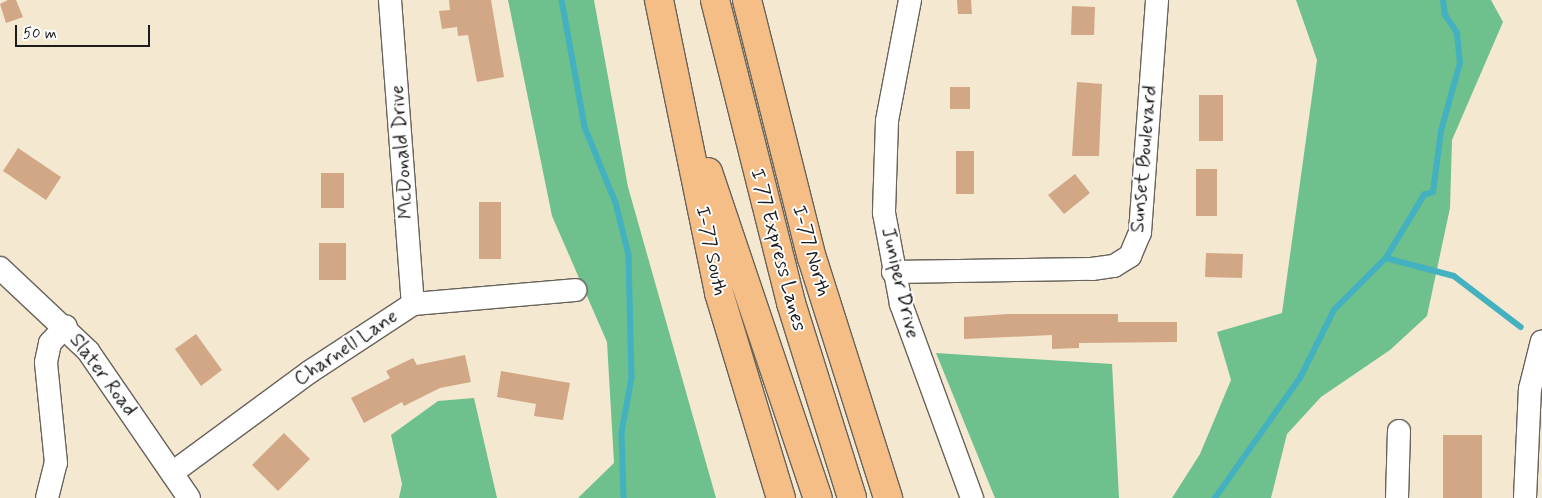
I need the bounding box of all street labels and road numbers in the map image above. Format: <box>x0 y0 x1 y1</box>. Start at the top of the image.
street label: McDonald Drive <box>385 84 419 220</box>
street label: Sunset Boulevard <box>1126 86 1162 232</box>
street label: I 77 Express Lanes <box>745 166 811 334</box>
street label: I-77 North <box>787 203 835 299</box>
street label: I-77 South <box>690 204 732 298</box>
street label: Juniper Drive <box>876 226 924 340</box>
street label: Charnell Lane <box>290 305 402 391</box>
street label: Slater Road <box>64 329 142 421</box>

